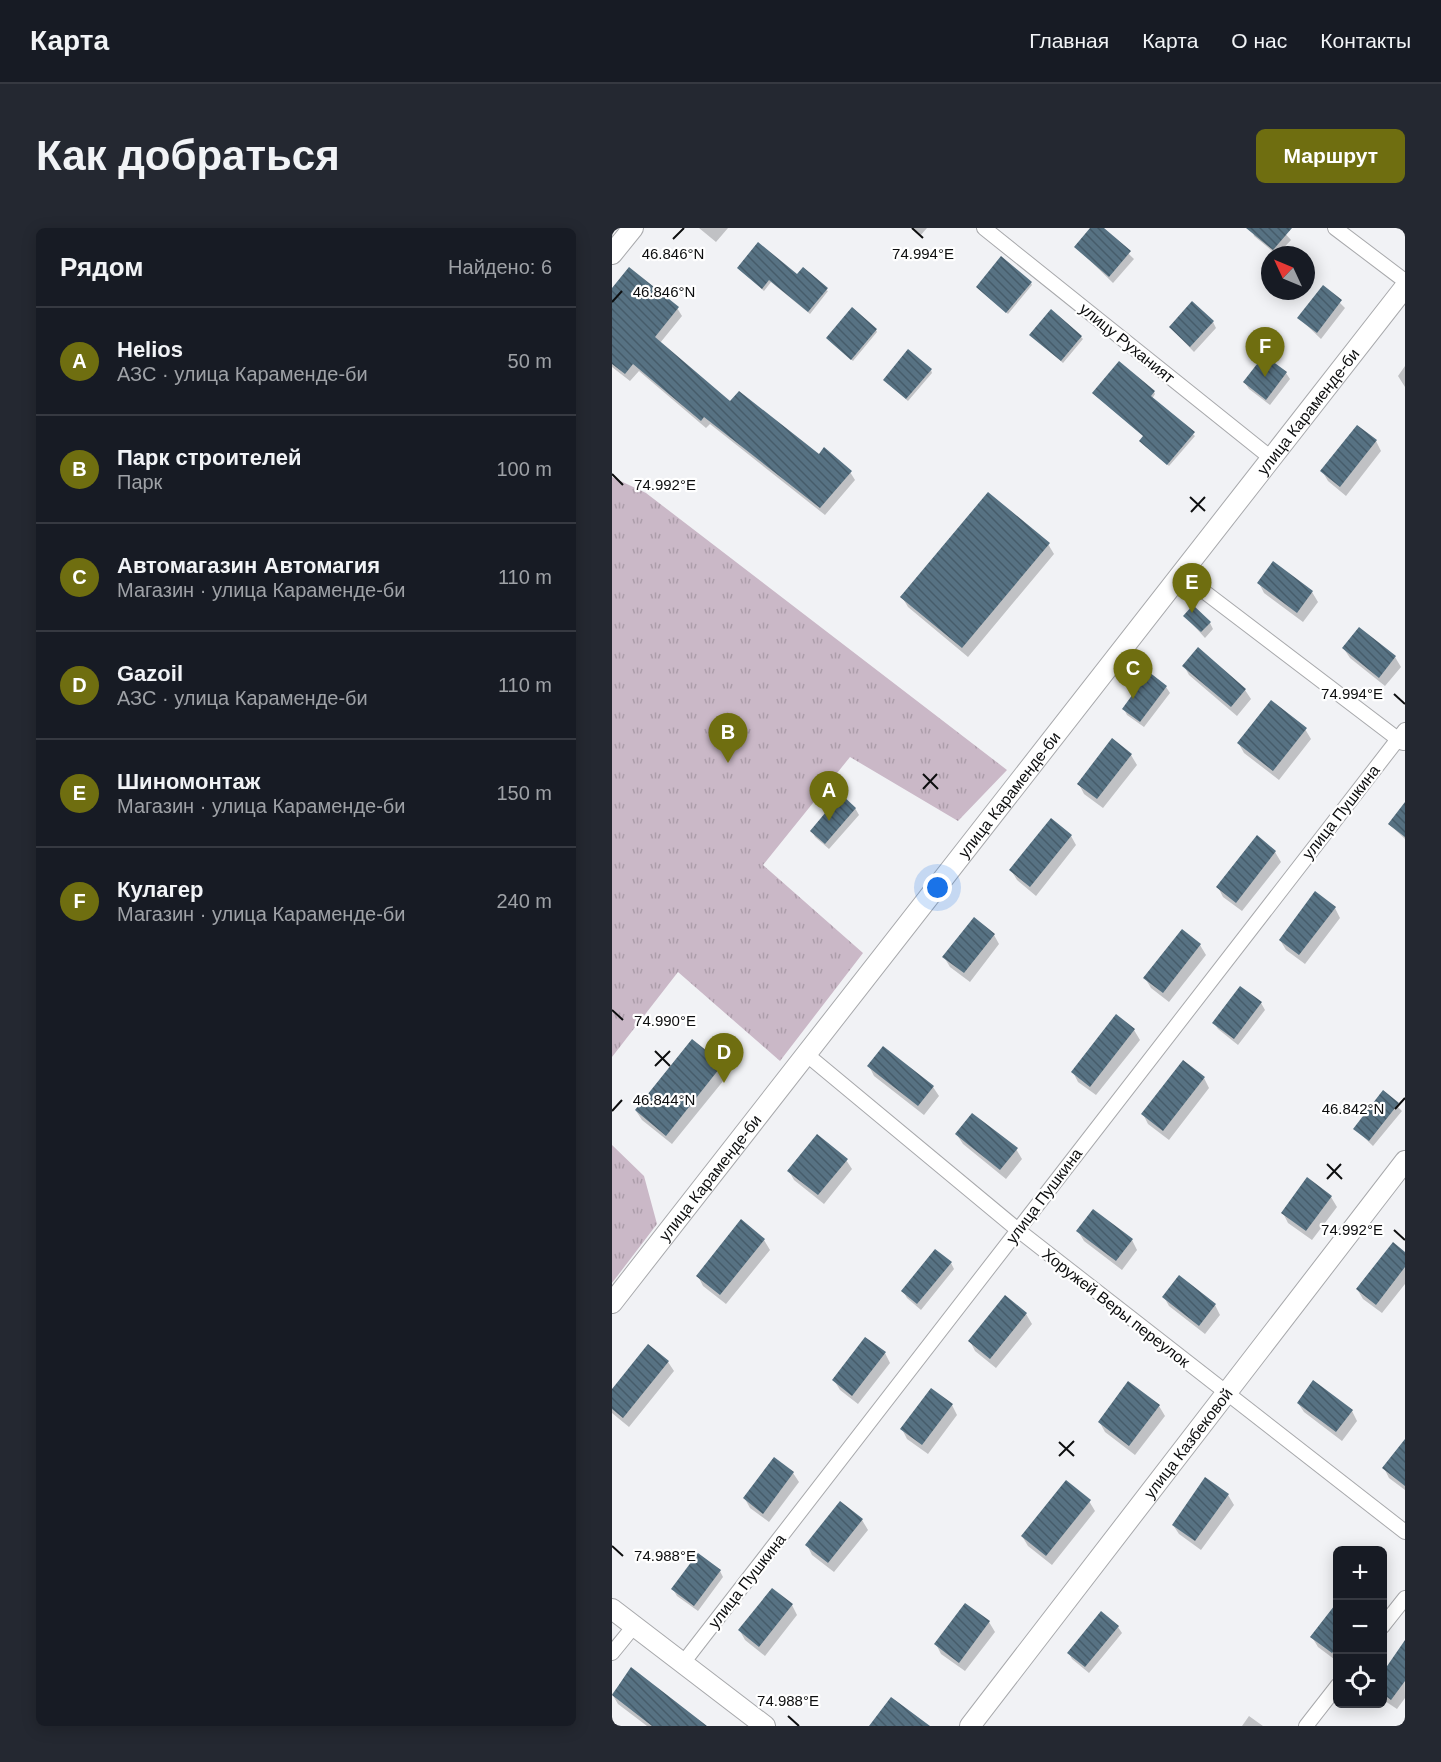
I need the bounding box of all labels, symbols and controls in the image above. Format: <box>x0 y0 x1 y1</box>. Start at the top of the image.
text: Карта <box>30 25 109 56</box>
text: Главная <box>1029 29 1109 52</box>
text: Карта <box>1142 29 1198 52</box>
text: О нас <box>1231 29 1287 52</box>
text: Контакты <box>1320 29 1411 52</box>
button: Маршрут <box>1256 129 1405 183</box>
text: Как добраться <box>36 132 340 179</box>
text: 46.846°N <box>642 245 704 262</box>
text: 74.994°E <box>892 245 954 262</box>
north arrow <box>1261 246 1315 300</box>
text: Рядом <box>60 252 143 282</box>
text: Найдено: 6 <box>448 256 552 278</box>
text: 46.846°N <box>633 283 695 300</box>
street label: улицу Руханият <box>1076 300 1178 387</box>
pin: F <box>1246 328 1284 377</box>
text: Helios <box>117 337 183 362</box>
street label: улица Караменде-би <box>1254 345 1362 478</box>
text: A <box>72 350 87 372</box>
text: 50 m <box>508 350 552 372</box>
text: АЗС · улица Караменде-би <box>117 363 368 385</box>
text: Парк строителей <box>117 445 301 470</box>
text: B <box>72 458 87 480</box>
text: 100 m <box>496 458 552 480</box>
text: Парк <box>117 471 162 493</box>
text: 74.992°E <box>634 476 696 493</box>
text: Автомагазин Автомагия <box>117 553 380 578</box>
pin: E <box>1172 564 1212 613</box>
text: C <box>72 566 87 588</box>
text: 110 m <box>498 566 552 588</box>
text: Магазин · улица Караменде-би <box>117 579 405 601</box>
pin: C <box>1114 650 1152 699</box>
text: Gazoil <box>117 661 183 686</box>
text: D <box>72 674 87 696</box>
text: 110 m <box>498 674 552 696</box>
text: 74.994°E <box>1321 685 1383 702</box>
text: АЗС · улица Караменде-би <box>117 687 368 709</box>
pin: B <box>708 714 748 763</box>
street label: улица Караменде-би <box>954 728 1063 861</box>
street label: улица Пушкина <box>1299 762 1383 862</box>
text: Шиномонтаж <box>117 769 260 794</box>
pin: A <box>810 772 848 821</box>
text: E <box>73 782 86 804</box>
text: 150 m <box>496 782 552 804</box>
text: Магазин · улица Караменде-би <box>117 795 405 817</box>
your location <box>923 873 952 902</box>
text: Кулагер <box>117 877 203 902</box>
text: F <box>73 890 86 912</box>
text: 240 m <box>496 890 552 912</box>
text: Магазин · улица Караменде-би <box>117 903 405 925</box>
text: 74.990°E <box>634 1012 696 1029</box>
pin: D <box>704 1034 744 1083</box>
text: 46.844°N <box>633 1091 695 1108</box>
text: 46.842°N <box>1322 1100 1384 1117</box>
street label: улица Караменде-би <box>655 1111 764 1244</box>
street label: улица Пушкина <box>1003 1145 1085 1247</box>
text: 74.992°E <box>1321 1221 1383 1238</box>
street label: Хоружей Веры переулок <box>1039 1245 1194 1371</box>
street label: улица Казбековой <box>1140 1385 1235 1501</box>
street label: улица Пушкина <box>705 1531 789 1631</box>
map controls <box>1333 1546 1387 1708</box>
button: + <box>1333 1546 1387 1600</box>
text: 74.988°E <box>634 1547 696 1564</box>
button: − <box>1333 1600 1387 1654</box>
button: locate <box>1333 1654 1387 1708</box>
text: 74.988°E <box>757 1692 819 1709</box>

